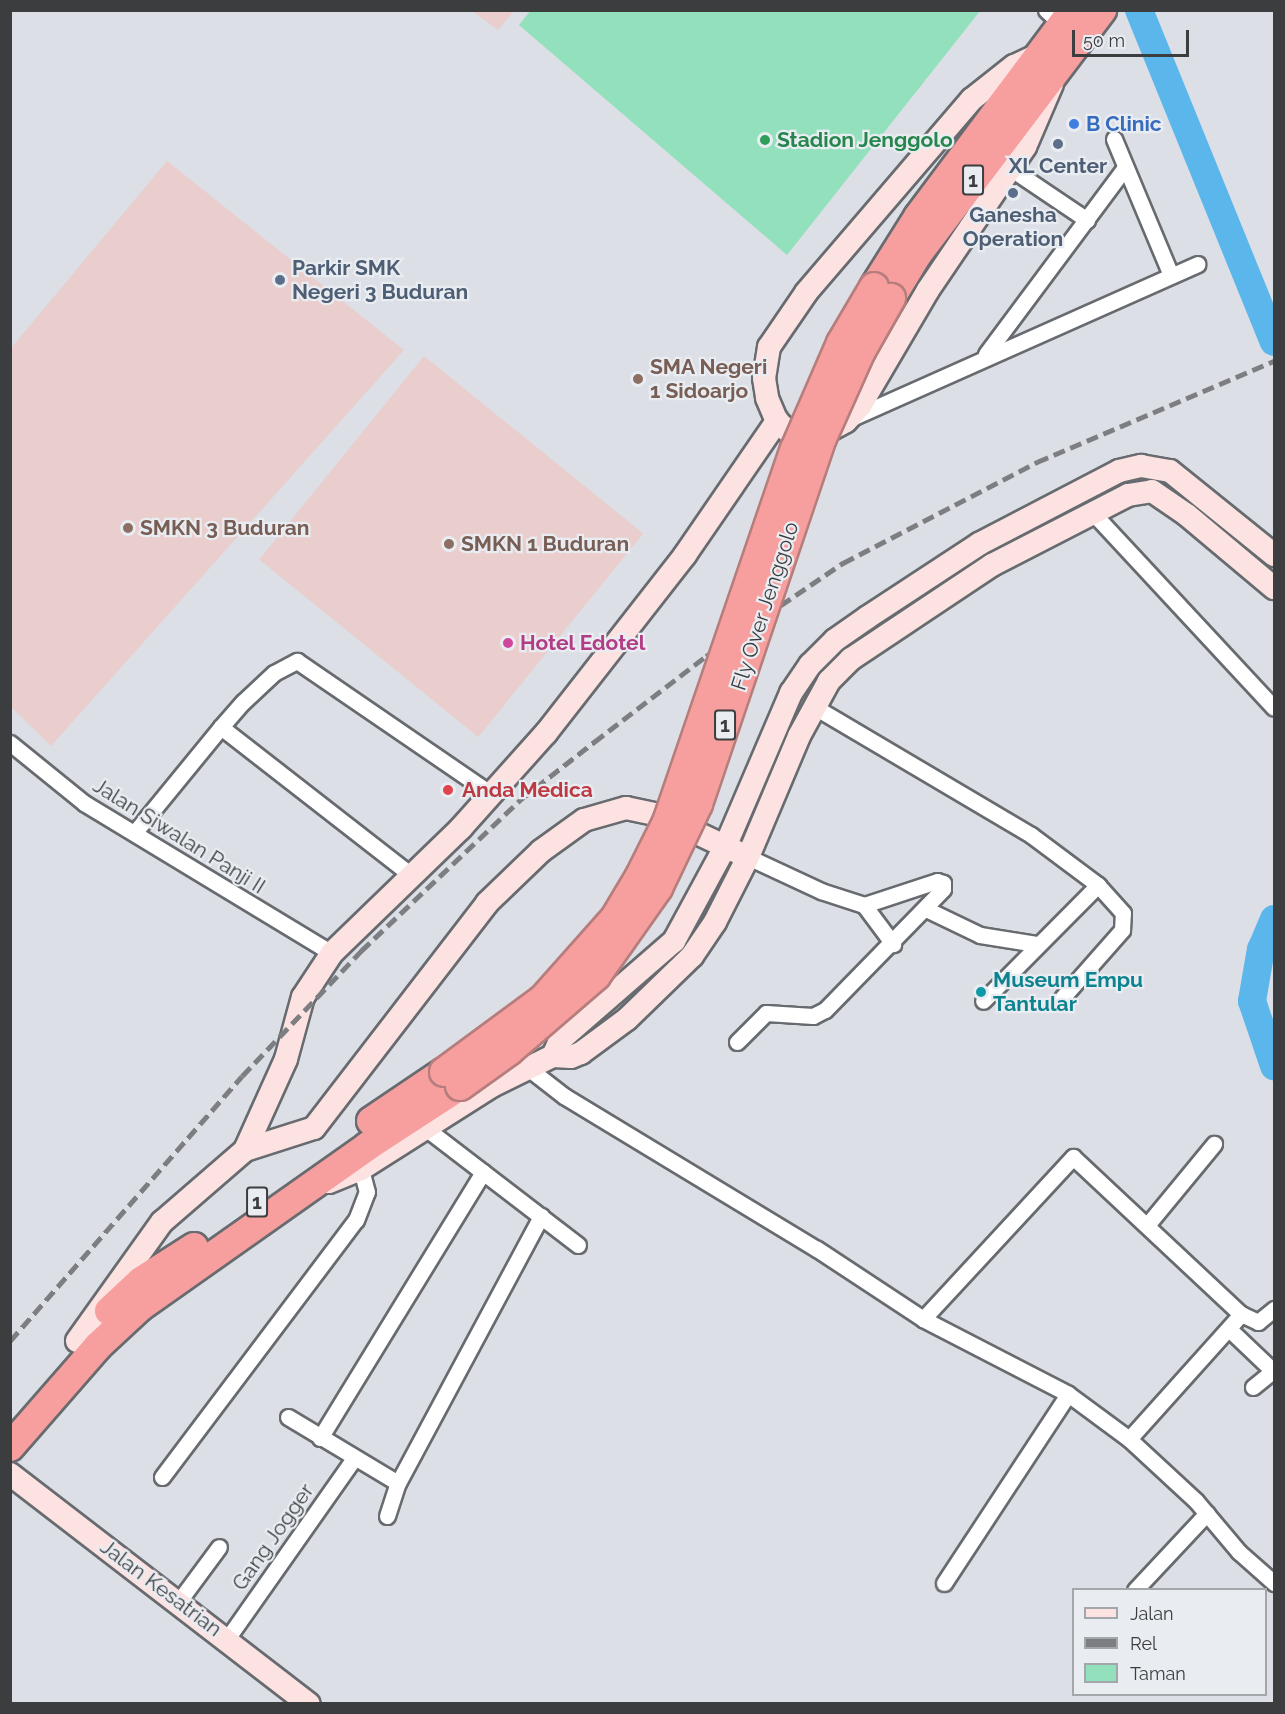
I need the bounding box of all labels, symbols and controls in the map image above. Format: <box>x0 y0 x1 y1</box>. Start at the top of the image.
scale bar <box>1075 18 1192 56</box>
text: 50 m <box>1083 30 1125 51</box>
place label: B Clinic <box>1086 111 1162 137</box>
marker: B Clinic <box>1067 117 1081 131</box>
place label: Stadion Jenggolo <box>777 127 953 153</box>
marker: Stadion Jenggolo <box>758 133 772 147</box>
marker: XL Center <box>1051 137 1065 151</box>
place label: XL Center <box>1008 153 1108 179</box>
road number: 1 <box>961 163 985 197</box>
marker: Ganesha Operation <box>1006 186 1020 200</box>
place label: Ganesha Operation <box>963 202 1063 252</box>
place label: Parkir SMK Negeri 3 Buduran <box>292 255 468 305</box>
marker: Parkir SMK Negeri 3 Buduran <box>273 273 287 287</box>
place label: SMA Negeri 1 Sidoarjo <box>650 354 768 404</box>
marker: SMA Negeri 1 Sidoarjo <box>631 372 645 386</box>
place label: SMKN 3 Buduran <box>140 515 309 541</box>
street label: Fly Over Jenggolo <box>726 518 804 694</box>
marker: SMKN 3 Buduran <box>121 521 135 535</box>
place label: SMKN 1 Buduran <box>461 531 629 557</box>
marker: SMKN 1 Buduran <box>442 537 456 551</box>
place label: Hotel Edotel <box>520 630 646 656</box>
marker: Hotel Edotel <box>501 636 515 650</box>
road number: 1 <box>713 708 737 742</box>
street label: Jalan Siwalan Panji II <box>88 773 270 899</box>
place label: Anda Medica <box>462 777 593 803</box>
marker: Anda Medica <box>439 781 457 799</box>
place label: Museum Empu Tantular <box>993 967 1143 1017</box>
marker: Museum Empu Tantular <box>974 985 988 999</box>
road number: 1 <box>245 1185 269 1219</box>
street label: Gang Jogger <box>227 1479 319 1595</box>
street label: Jalan Kesatrian <box>95 1534 227 1642</box>
legend <box>1072 1588 1267 1696</box>
text: Jalan <box>1130 1603 1174 1624</box>
text: Rel <box>1130 1633 1157 1654</box>
text: Taman <box>1130 1663 1186 1684</box>

